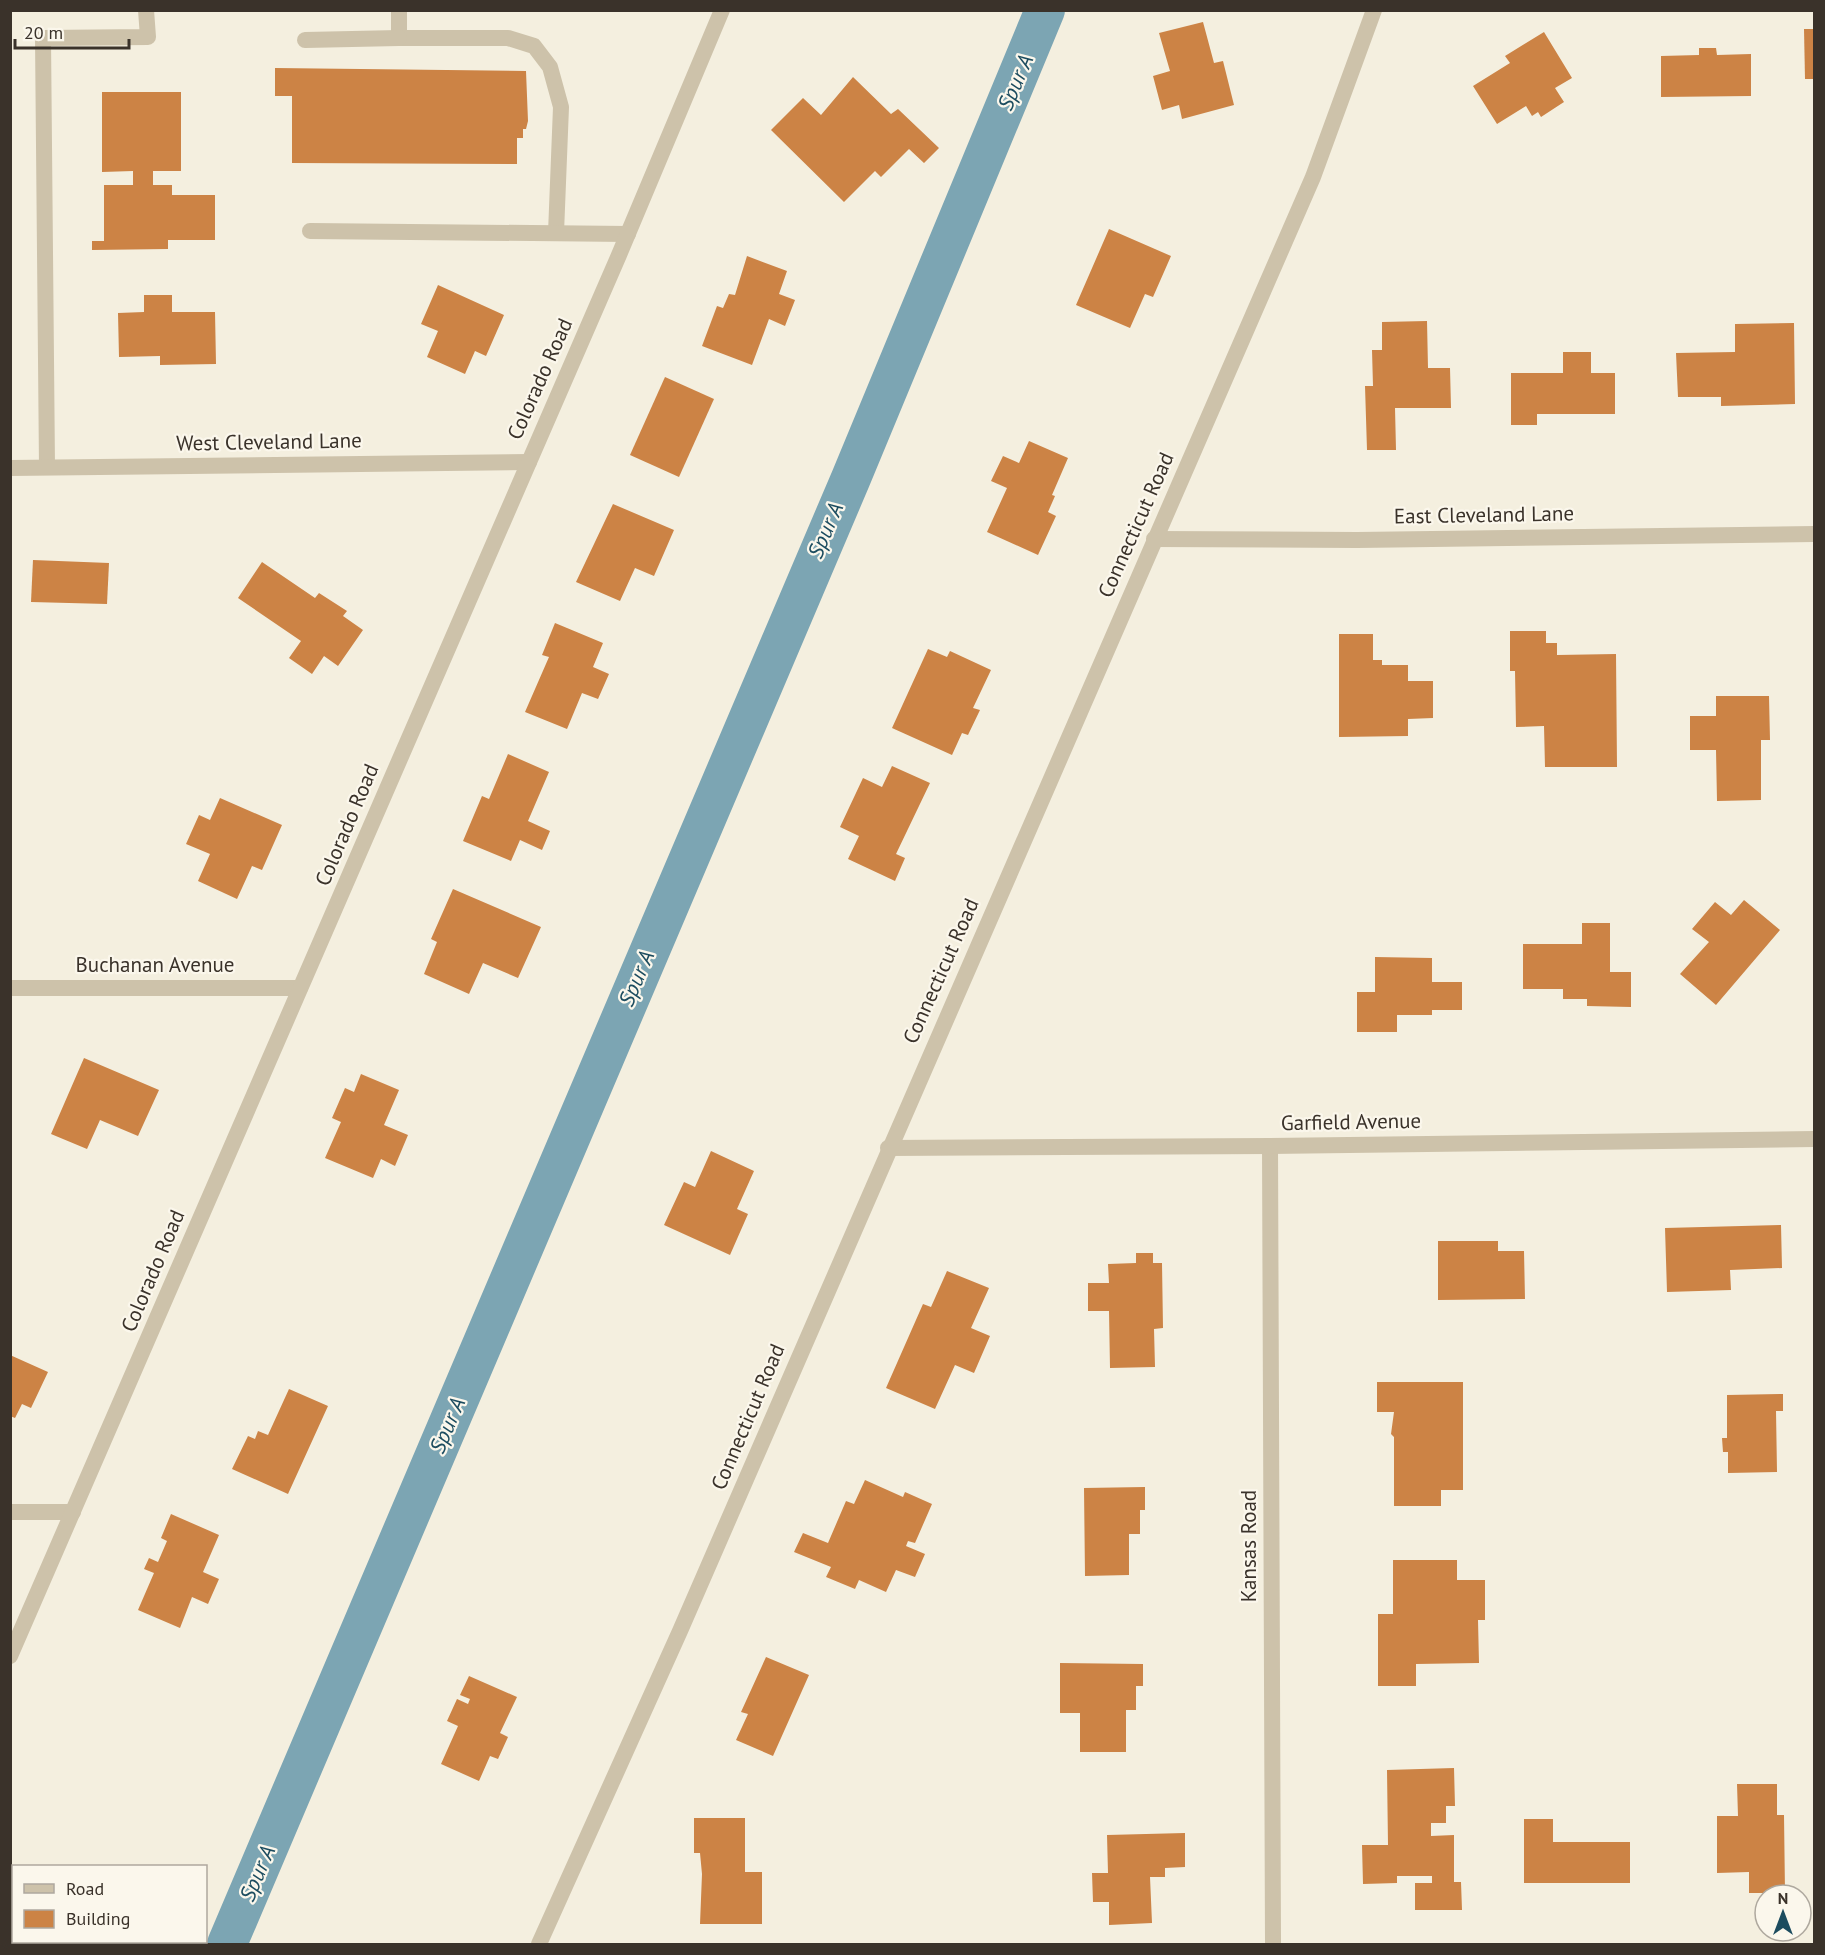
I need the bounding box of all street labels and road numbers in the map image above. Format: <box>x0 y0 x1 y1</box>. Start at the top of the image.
street label: Colorado Road <box>501 314 578 444</box>
street label: West Cleveland Lane <box>176 426 362 457</box>
street label: Connecticut Road <box>1091 448 1180 602</box>
street label: East Cleveland Lane <box>1394 499 1574 530</box>
street label: Colorado Road <box>309 760 384 890</box>
street label: Connecticut Road <box>896 894 985 1048</box>
street label: Buchanan Avenue <box>76 951 234 978</box>
street label: Garfield Avenue <box>1281 1107 1421 1136</box>
street label: Colorado Road <box>115 1206 190 1336</box>
street label: Connecticut Road <box>705 1340 790 1494</box>
street label: Kansas Road <box>1235 1490 1262 1602</box>

